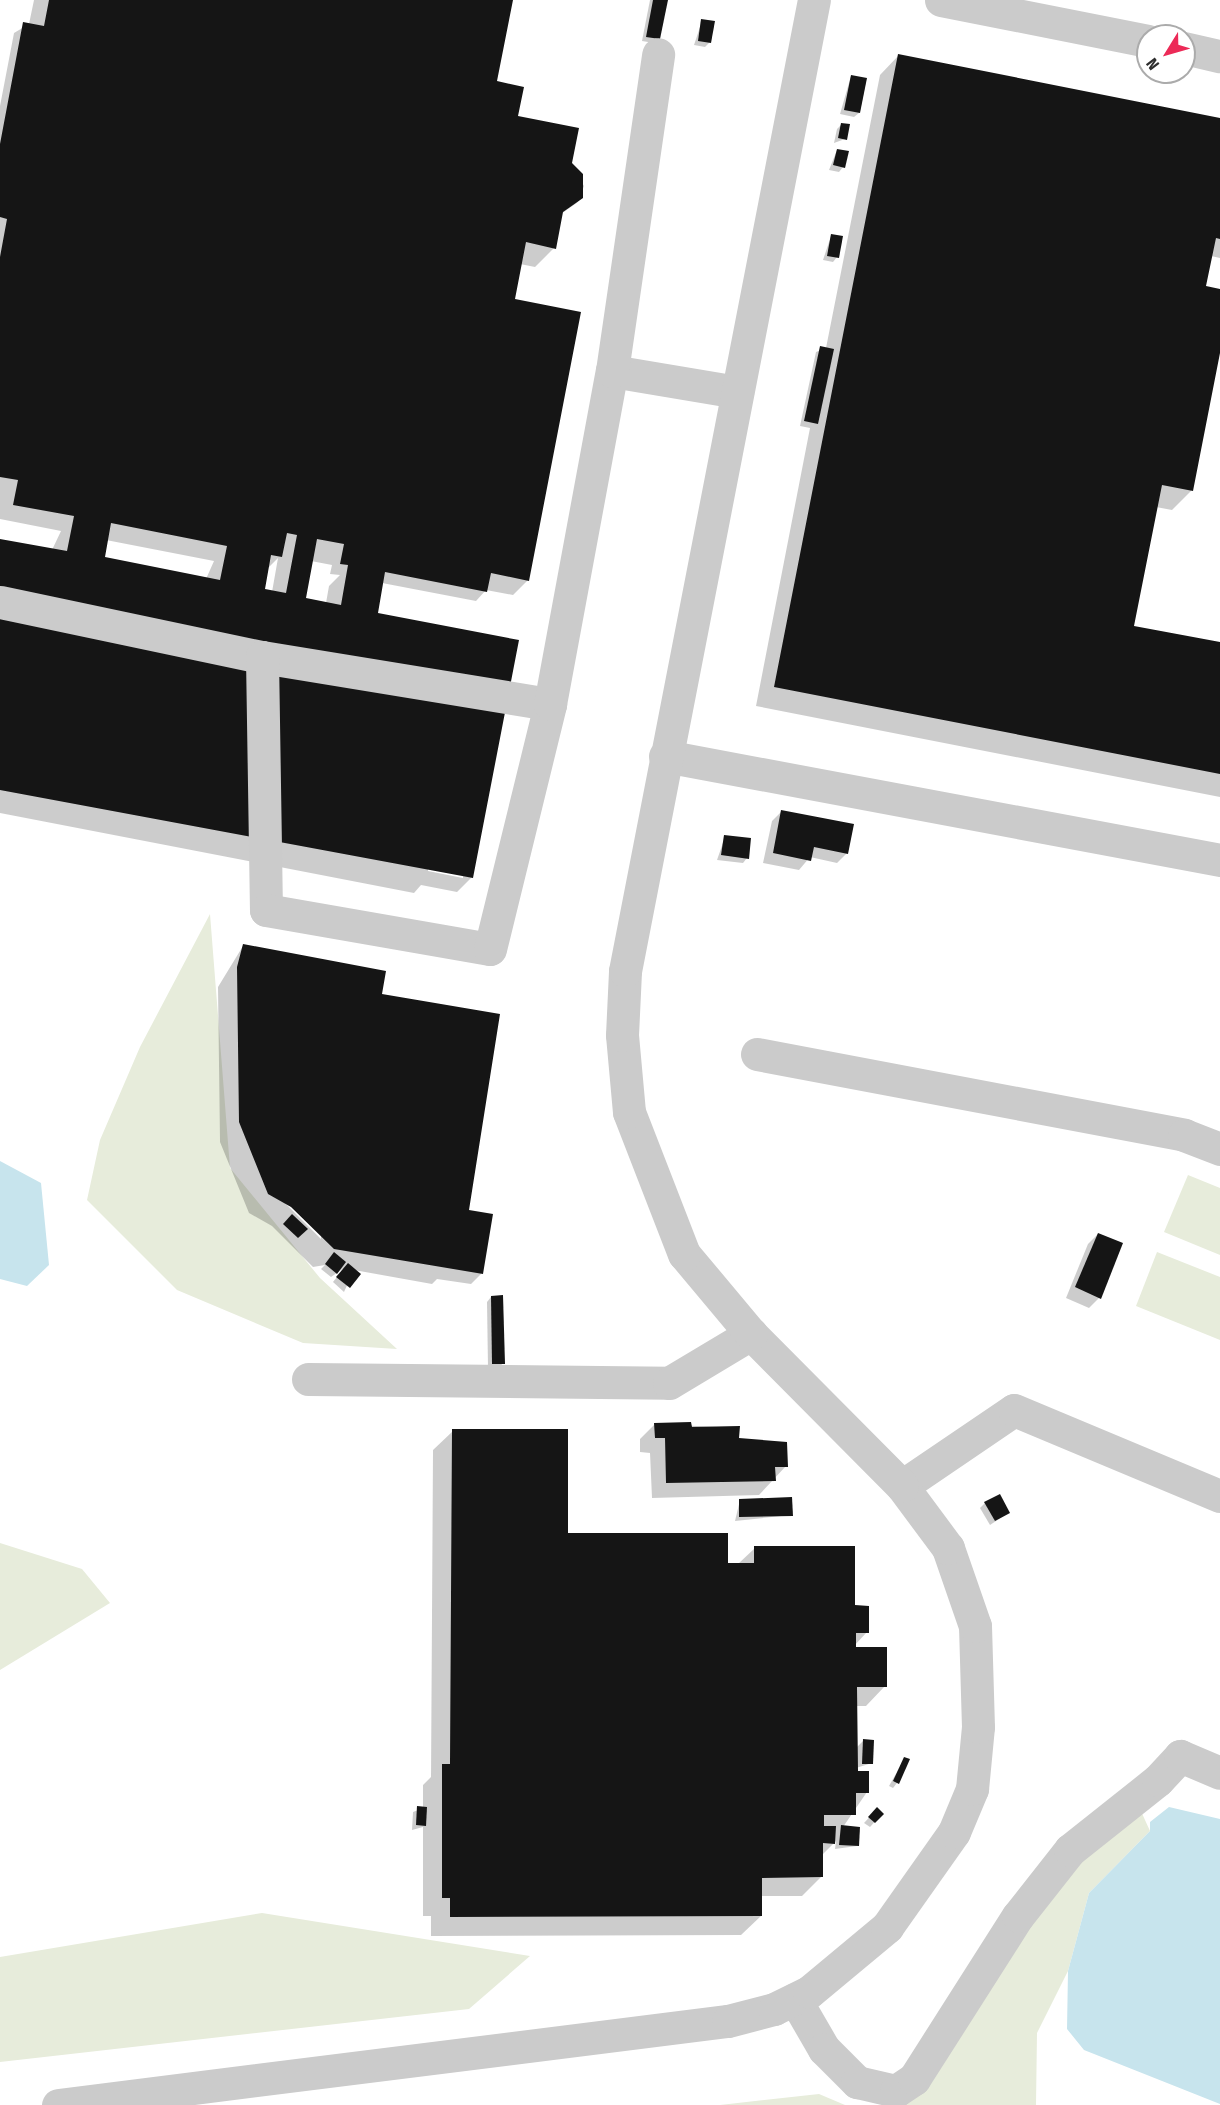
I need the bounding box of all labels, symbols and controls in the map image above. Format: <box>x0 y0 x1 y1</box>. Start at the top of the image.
north arrow <box>1136 24 1196 84</box>
text: N <box>1142 54 1163 73</box>

